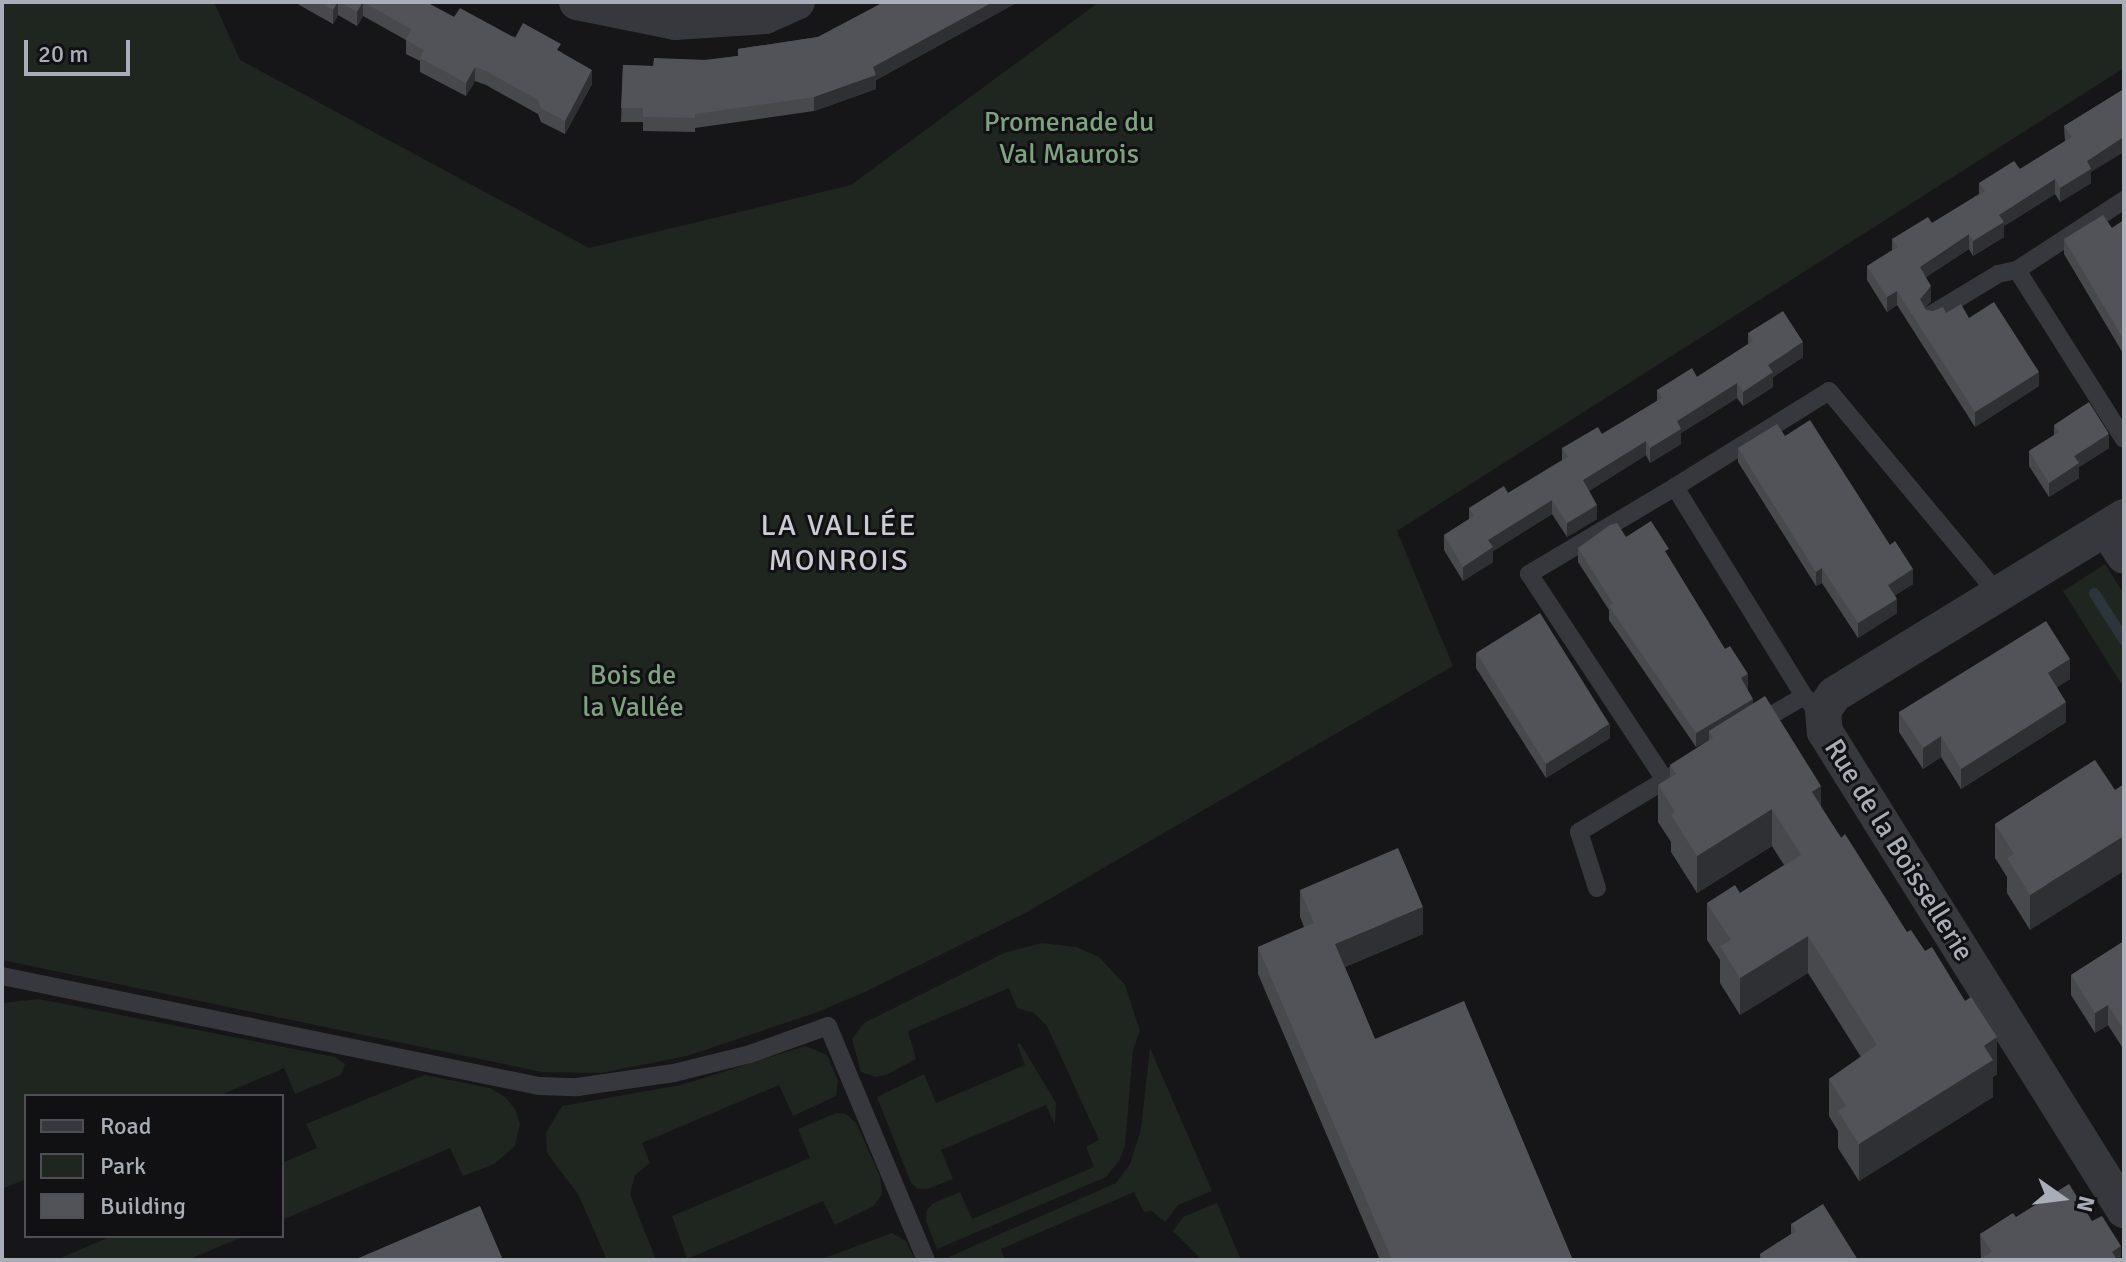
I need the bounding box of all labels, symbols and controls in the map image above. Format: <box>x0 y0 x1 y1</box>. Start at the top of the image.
scale bar <box>28 24 134 74</box>
text: 20 m <box>38 39 88 69</box>
park label: Promenade du Val Maurois <box>984 105 1154 171</box>
district label: LA VALLÉE MONROIS <box>760 508 918 578</box>
park label: Bois de la Vallée <box>582 658 684 724</box>
street label: Rue de la Boissellerie <box>1817 733 1981 967</box>
legend <box>24 1094 284 1238</box>
text: Road <box>100 1111 151 1141</box>
text: Park <box>100 1151 146 1181</box>
north arrow <box>2022 1158 2102 1238</box>
text: Building <box>100 1191 186 1221</box>
text: N <box>2071 1193 2101 1215</box>

